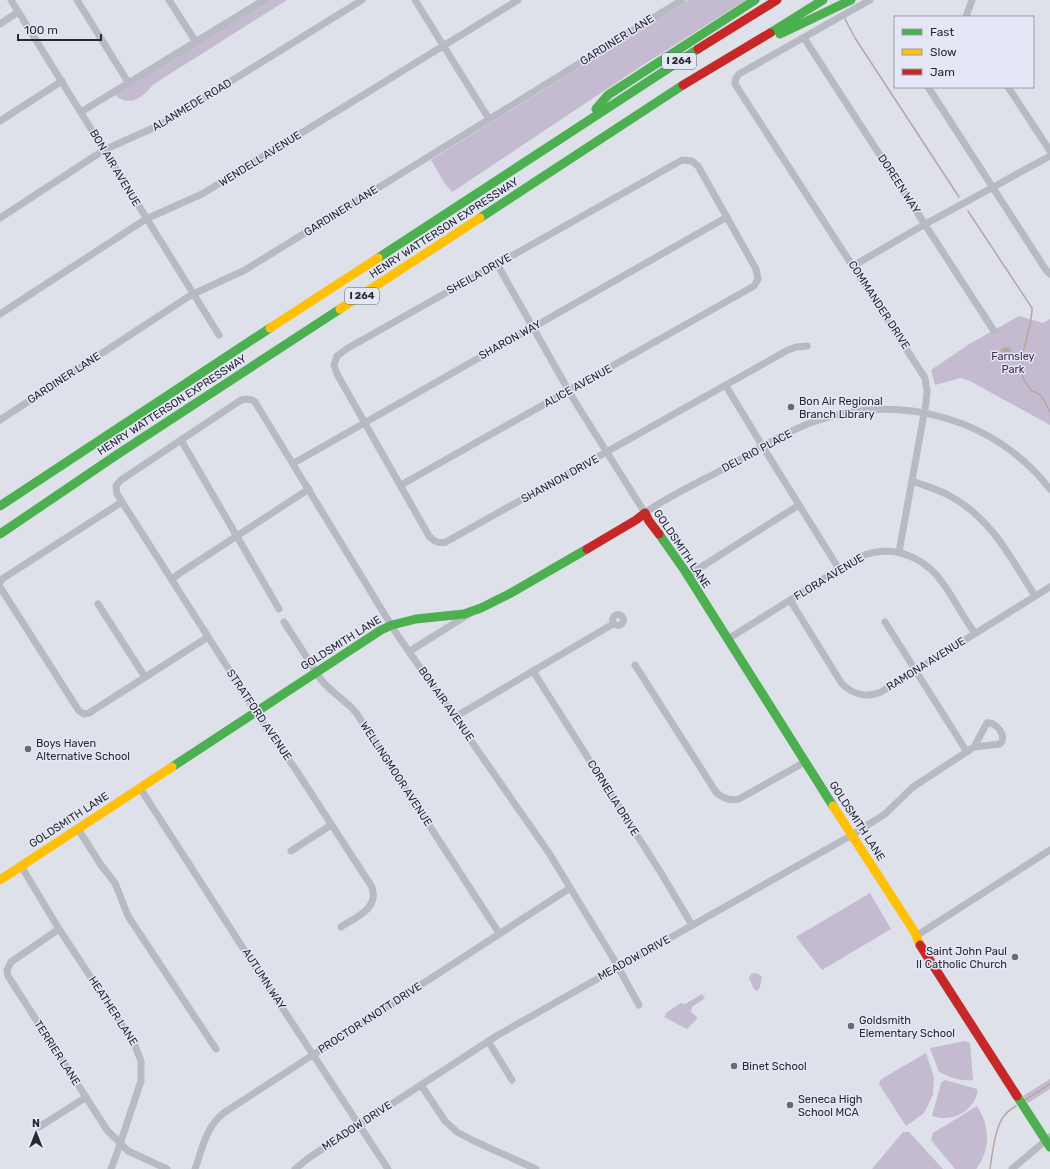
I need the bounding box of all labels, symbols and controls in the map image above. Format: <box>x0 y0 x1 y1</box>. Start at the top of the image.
street label: GARDINER LANE <box>578 12 657 68</box>
scale bar <box>18 16 101 42</box>
legend <box>894 16 1034 88</box>
text: 100 m <box>24 23 58 37</box>
text: Fast <box>930 25 954 39</box>
text: Slow <box>930 45 957 59</box>
road number: I 264 <box>662 53 696 69</box>
text: Jam <box>930 65 955 79</box>
street label: ALANMEDE ROAD <box>150 76 234 134</box>
street label: BON AIR AVENUE <box>87 127 143 209</box>
street label: WENDELL AVENUE <box>216 128 304 190</box>
street label: DOREEN WAY <box>875 152 923 216</box>
street label: HENRY WATTERSON EXPRESSWAY <box>367 175 521 281</box>
street label: GARDINER LANE <box>302 183 381 239</box>
street label: SHEILA DRIVE <box>444 251 514 297</box>
street label: COMMANDER DRIVE <box>845 258 913 352</box>
road number: I 264 <box>345 288 379 304</box>
street label: SHARON WAY <box>477 318 543 362</box>
street label: GARDINER LANE <box>25 349 103 406</box>
park label: Farnsley Park <box>991 350 1035 376</box>
street label: HENRY WATTERSON EXPRESSWAY <box>95 352 249 458</box>
street label: ALICE AVENUE <box>542 362 615 410</box>
place label: Bon Air Regional Branch Library <box>799 395 883 421</box>
marker: Bon Air Regional Branch Library <box>786 402 796 412</box>
street label: DEL RIO PLACE <box>720 427 795 475</box>
street label: SHANNON DRIVE <box>519 452 601 506</box>
street label: GOLDSMITH LANE <box>651 507 713 591</box>
street label: FLORA AVENUE <box>792 551 867 603</box>
street label: GOLDSMITH LANE <box>299 613 384 673</box>
street label: RAMONA AVENUE <box>884 634 968 694</box>
street label: BON AIR AVENUE <box>416 664 477 744</box>
street label: STRATFORD AVENUE <box>224 667 294 763</box>
street label: WELLINGMOOR AVENUE <box>357 719 435 829</box>
place label: Boys Haven Alternative School <box>36 737 130 763</box>
marker: Boys Haven Alternative School <box>23 744 33 754</box>
street label: CORNELIA DRIVE <box>584 758 642 839</box>
street label: GOLDSMITH LANE <box>826 779 888 863</box>
street label: GOLDSMITH LANE <box>27 789 111 851</box>
street label: MEADOW DRIVE <box>596 933 673 983</box>
place label: Saint John Paul II Catholic Church <box>916 945 1007 971</box>
street label: AUTUMN WAY <box>239 946 289 1012</box>
marker: Saint John Paul II Catholic Church <box>1010 952 1020 962</box>
street label: HEATHER LANE <box>86 974 140 1048</box>
street label: PROCTOR KNOTT DRIVE <box>316 979 425 1056</box>
place label: Goldsmith Elementary School <box>859 1014 955 1040</box>
street label: TERRIER LANE <box>31 1018 83 1088</box>
marker: Goldsmith Elementary School <box>846 1021 856 1031</box>
place label: Binet School <box>742 1060 807 1073</box>
marker: Binet School <box>729 1061 739 1071</box>
place label: Seneca High School MCA <box>798 1093 862 1119</box>
street label: MEADOW DRIVE <box>320 1098 395 1153</box>
marker: Seneca High School MCA <box>785 1100 795 1110</box>
north arrow <box>16 1113 56 1153</box>
text: N <box>32 1117 40 1130</box>

